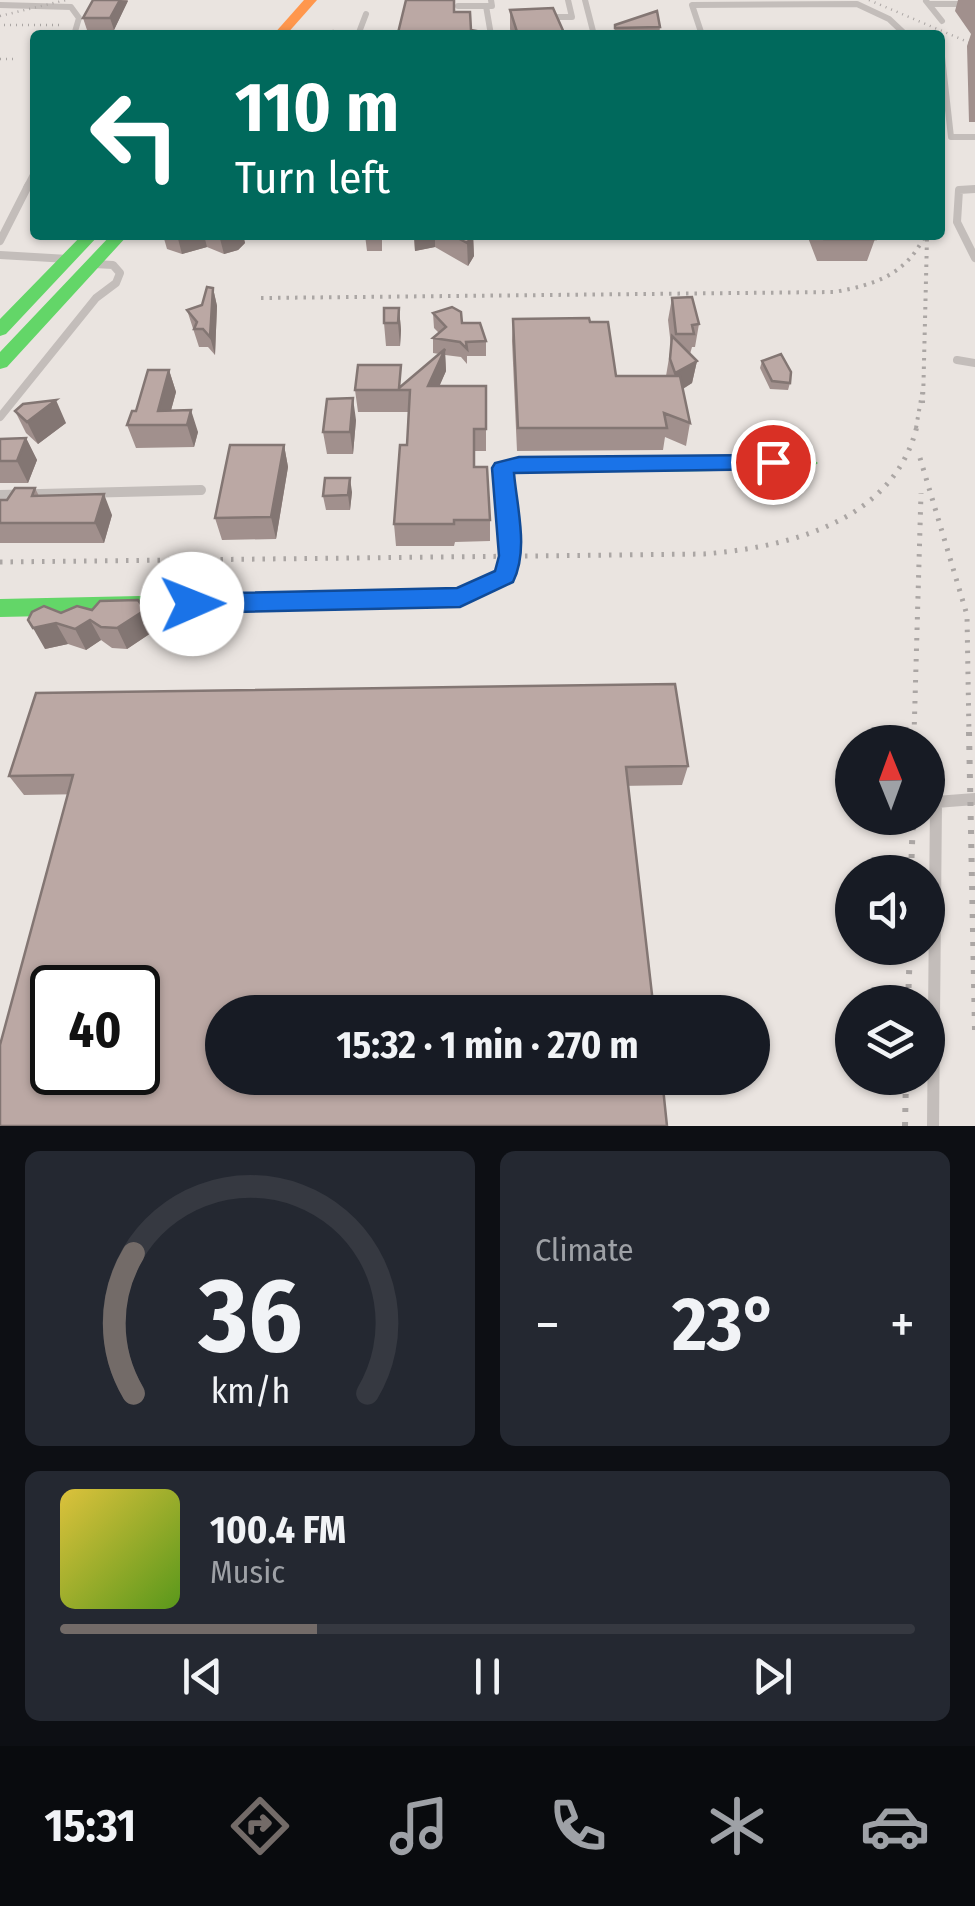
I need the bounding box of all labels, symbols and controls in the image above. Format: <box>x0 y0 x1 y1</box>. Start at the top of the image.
text: 110 m <box>235 66 399 150</box>
icon: left <box>70 70 200 200</box>
text: Turn left <box>235 151 390 205</box>
pin <box>731 420 816 505</box>
icon: arrive <box>746 435 801 490</box>
position arrow <box>140 552 244 656</box>
north arrow <box>835 725 945 835</box>
map controls <box>835 725 945 1095</box>
button: sound <box>835 855 945 965</box>
speed limit sign: 40 <box>30 965 160 1095</box>
button: layers <box>835 985 945 1095</box>
text: 15:32 · 1 min · 270 m <box>337 1022 638 1068</box>
text: Climate <box>535 1231 634 1269</box>
text: 36 <box>197 1254 302 1379</box>
text: 23° <box>672 1280 778 1370</box>
text: − <box>535 1292 560 1358</box>
text: + <box>890 1292 915 1358</box>
text: km/h <box>210 1370 290 1412</box>
text: 100.4 FM <box>210 1507 346 1553</box>
text: Music <box>210 1553 285 1591</box>
icon: previous <box>175 1649 230 1704</box>
icon: pause <box>460 1649 515 1704</box>
icon: next <box>745 1649 800 1704</box>
icon: directions <box>225 1791 295 1861</box>
icon: music <box>384 1791 454 1861</box>
icon: phone <box>543 1791 613 1861</box>
icon: climate <box>702 1791 772 1861</box>
icon: car <box>860 1791 930 1861</box>
text: 15:31 <box>44 1799 136 1853</box>

